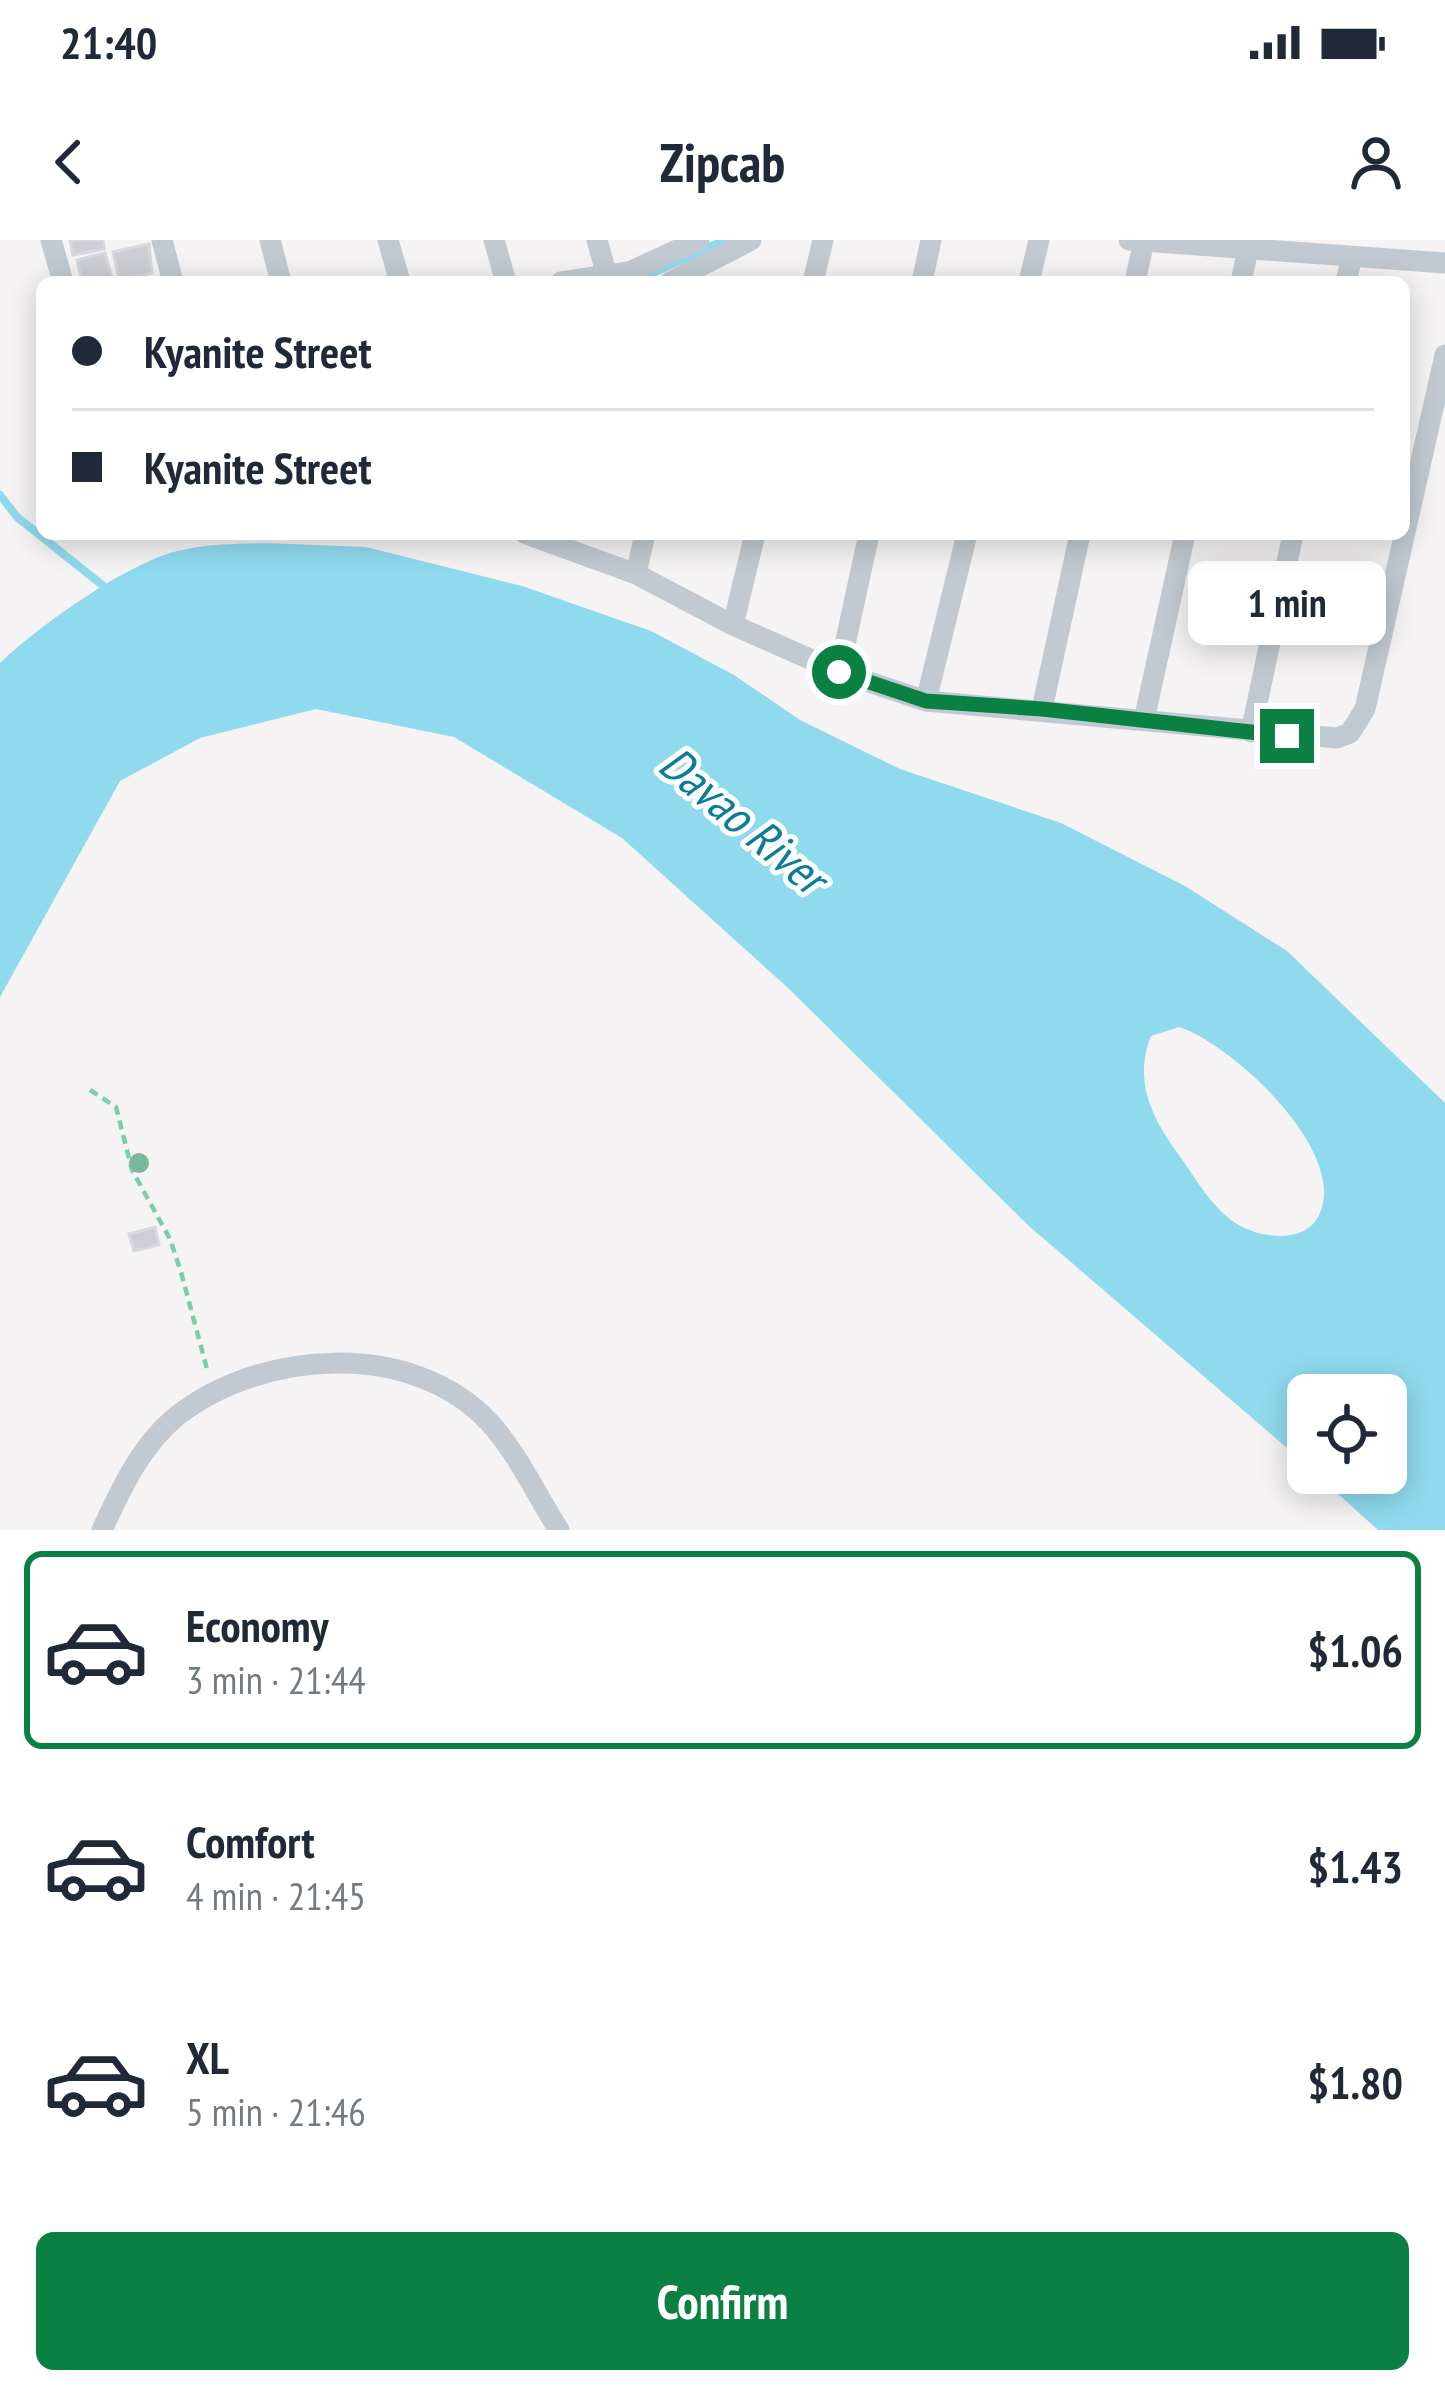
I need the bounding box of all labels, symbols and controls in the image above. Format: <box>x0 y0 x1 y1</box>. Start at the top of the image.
text: 21:40 <box>60 13 157 71</box>
text: Zipcab <box>660 127 785 197</box>
icon: back <box>36 129 102 195</box>
icon: person <box>1343 129 1409 195</box>
text: Kyanite Street <box>144 322 372 380</box>
text: Kyanite Street <box>144 438 372 496</box>
callout: 1 min <box>1188 562 1386 646</box>
text: 1 min <box>1248 577 1326 628</box>
route start <box>812 645 866 699</box>
route end <box>1260 709 1314 763</box>
water label: Davao River <box>648 732 844 910</box>
map controls <box>1287 1374 1407 1494</box>
button: locate <box>1287 1374 1407 1494</box>
icon: car <box>42 1596 150 1704</box>
text: Economy <box>186 1596 329 1654</box>
text: $1.06 <box>1307 1621 1403 1679</box>
text: 3 min · 21:44 <box>186 1654 366 1705</box>
icon: car <box>42 1812 150 1920</box>
text: Comfort <box>186 1812 315 1870</box>
text: $1.43 <box>1307 1837 1403 1895</box>
text: 4 min · 21:45 <box>186 1870 366 1921</box>
icon: car <box>42 2028 150 2136</box>
text: XL <box>186 2028 229 2086</box>
text: $1.80 <box>1307 2053 1403 2111</box>
text: 5 min · 21:46 <box>186 2086 366 2137</box>
button: Confirm <box>36 2232 1409 2370</box>

